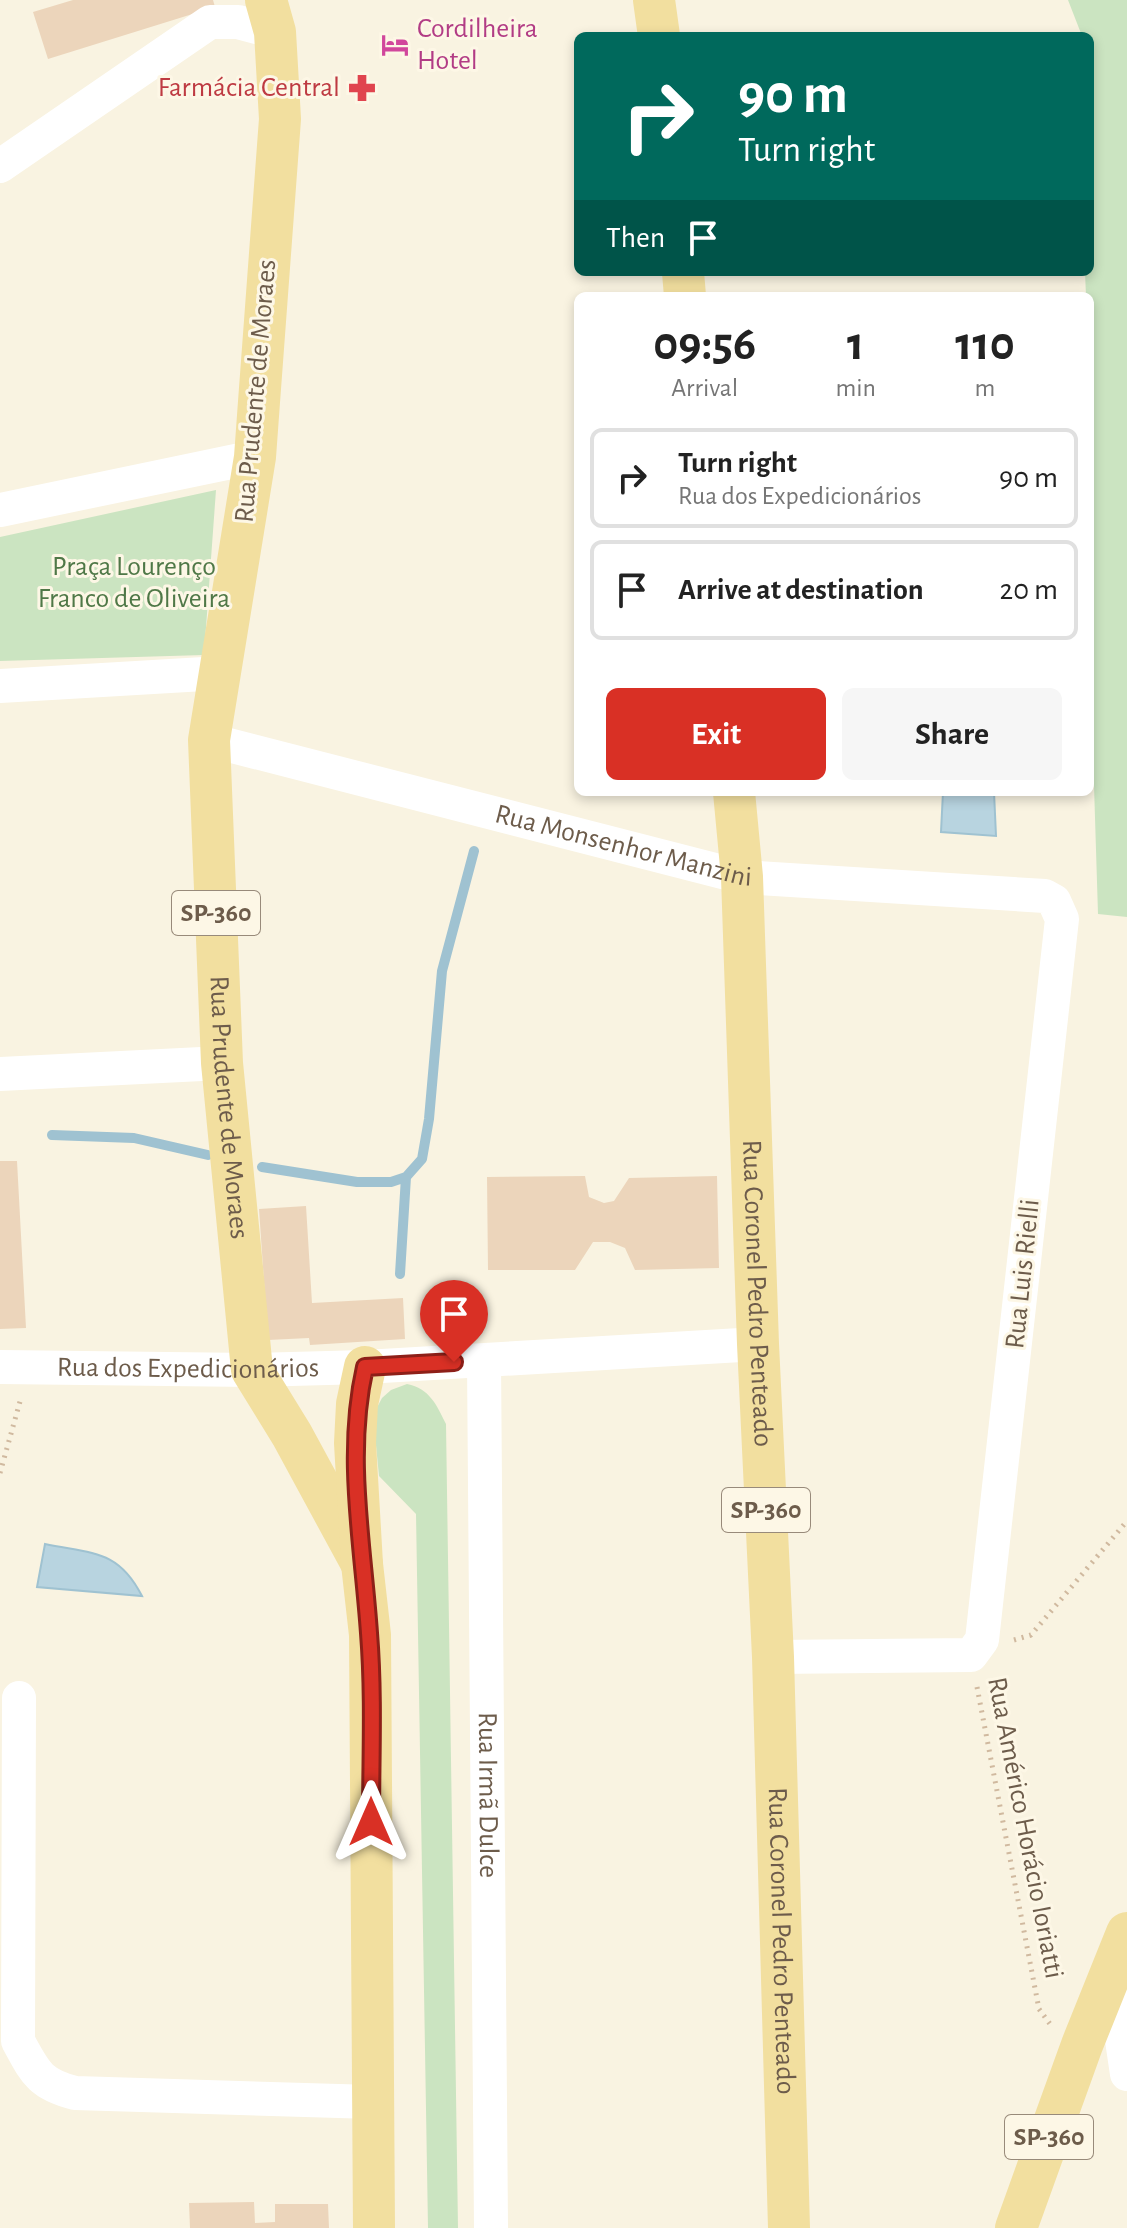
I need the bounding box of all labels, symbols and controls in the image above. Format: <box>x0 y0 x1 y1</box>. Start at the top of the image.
place label: Cordilheira Hotel <box>417 15 538 75</box>
hotel icon: Cordilheira Hotel <box>380 30 410 60</box>
icon: right <box>606 64 710 168</box>
text: 90 m <box>738 67 848 123</box>
pharmacy icon: Farmácia Central <box>347 73 377 103</box>
place label: Farmácia Central <box>158 74 340 102</box>
text: Turn right <box>738 132 875 168</box>
icon: arrive <box>681 216 725 260</box>
text: Then <box>606 223 665 253</box>
street label: Rua Prudente de Moraes <box>231 258 281 524</box>
text: 09:56 <box>653 321 756 369</box>
text: 1 <box>847 321 864 369</box>
text: 110 <box>955 321 1015 369</box>
text: Arrival <box>671 375 738 401</box>
text: min <box>835 375 876 401</box>
text: m <box>975 375 995 401</box>
text: Turn right <box>678 448 797 478</box>
icon: right <box>610 456 654 500</box>
text: 90 m <box>999 463 1058 493</box>
text: Rua dos Expedicionários <box>678 483 922 509</box>
park label: Praça Lourenço Franco de Oliveira <box>38 553 230 613</box>
icon: arrive <box>610 568 654 612</box>
text: Arrive at destination <box>678 575 924 605</box>
text: 20 m <box>1000 575 1058 605</box>
button: Exit <box>606 688 826 780</box>
button: Share <box>842 688 1062 780</box>
street label: Rua Monsenhor Manzini <box>492 800 753 892</box>
road number: SP-360 <box>172 891 260 935</box>
street label: Rua Prudente de Moraes <box>204 975 253 1240</box>
street label: Rua Coronel Pedro Penteado <box>737 1139 777 1448</box>
street label: Rua Luis Rielli <box>1001 1198 1045 1350</box>
pin <box>420 1280 488 1362</box>
icon: arrive <box>432 1292 476 1336</box>
street label: Rua dos Expedicionários <box>57 1354 320 1384</box>
road number: SP-360 <box>722 1488 810 1532</box>
street label: Rua Américo Horácio Ioriatti <box>982 1675 1068 1981</box>
street label: Rua Irmã Dulce <box>473 1712 502 1878</box>
position arrow <box>329 1780 413 1864</box>
street label: Rua Coronel Pedro Penteado <box>763 1787 799 2095</box>
road number: SP-360 <box>1005 2115 1093 2159</box>

